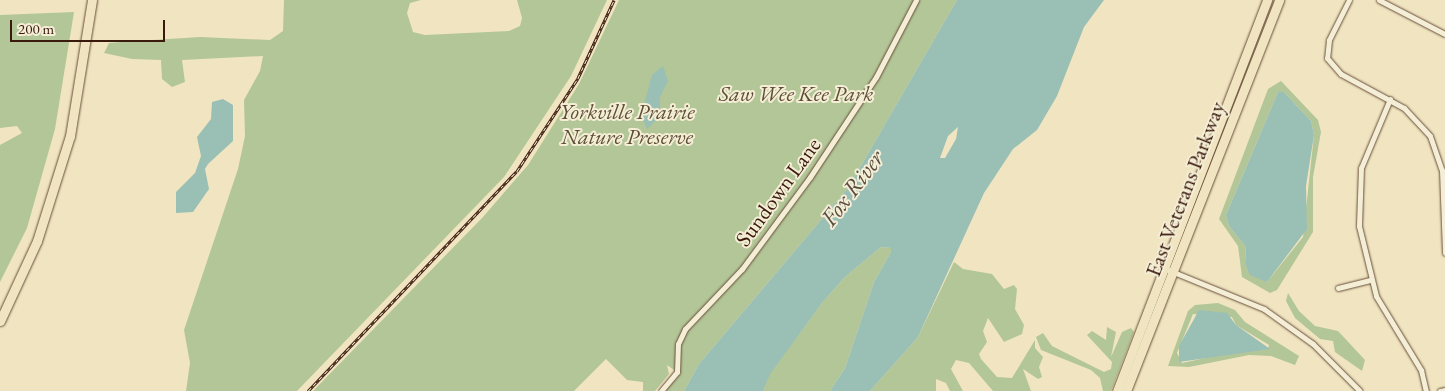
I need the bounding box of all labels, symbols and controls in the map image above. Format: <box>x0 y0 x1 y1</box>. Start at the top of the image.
scale bar <box>12 10 168 42</box>
text: 200 m <box>18 19 54 38</box>
park label: Saw Wee Kee Park <box>719 81 873 107</box>
park label: Yorkville Prairie Nature Preserve <box>559 98 695 150</box>
street label: East Veterans Parkway <box>1139 98 1231 280</box>
street label: Sundown Lane <box>730 132 826 252</box>
water label: Fox River <box>814 144 890 232</box>

